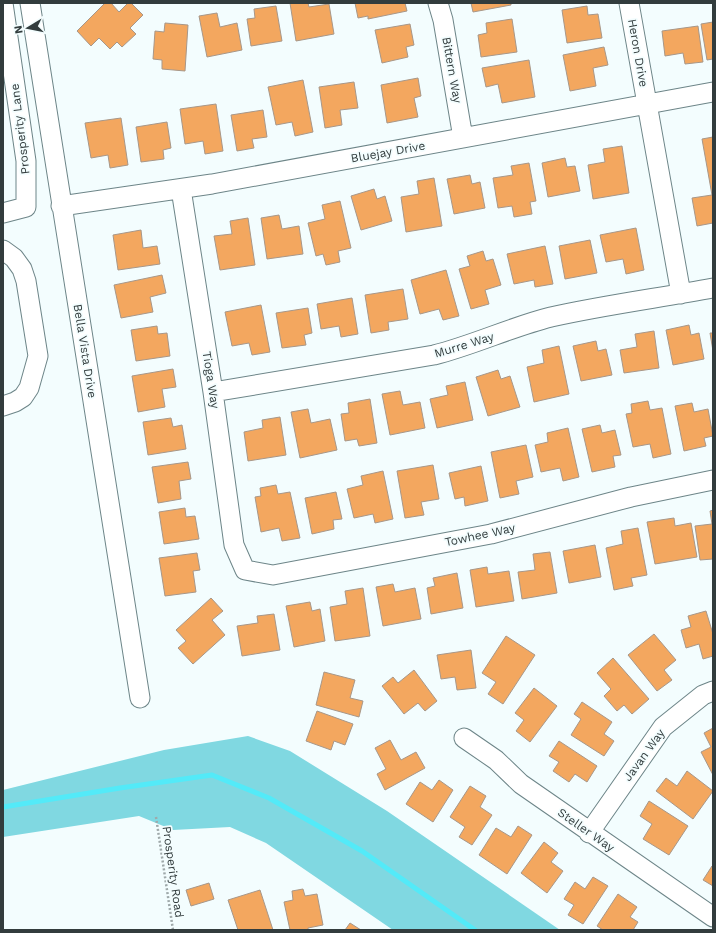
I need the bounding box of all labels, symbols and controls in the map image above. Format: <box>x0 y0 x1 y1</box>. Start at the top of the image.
north arrow <box>8 8 48 48</box>
street label: Heron Drive <box>625 18 651 88</box>
text: N <box>12 25 26 35</box>
street label: Bittern Way <box>439 36 465 105</box>
street label: Prosperity Lane <box>7 83 33 175</box>
street label: Bluejay Drive <box>350 139 426 165</box>
street label: Bella Vista Drive <box>71 303 99 399</box>
street label: Murre Way <box>433 329 496 361</box>
street label: Tioga Way <box>200 350 223 410</box>
street label: Towhee Way <box>443 521 517 549</box>
street label: Javan Way <box>620 726 668 784</box>
street label: Steller Way <box>555 805 618 855</box>
street label: Prosperity Road <box>160 825 186 919</box>

